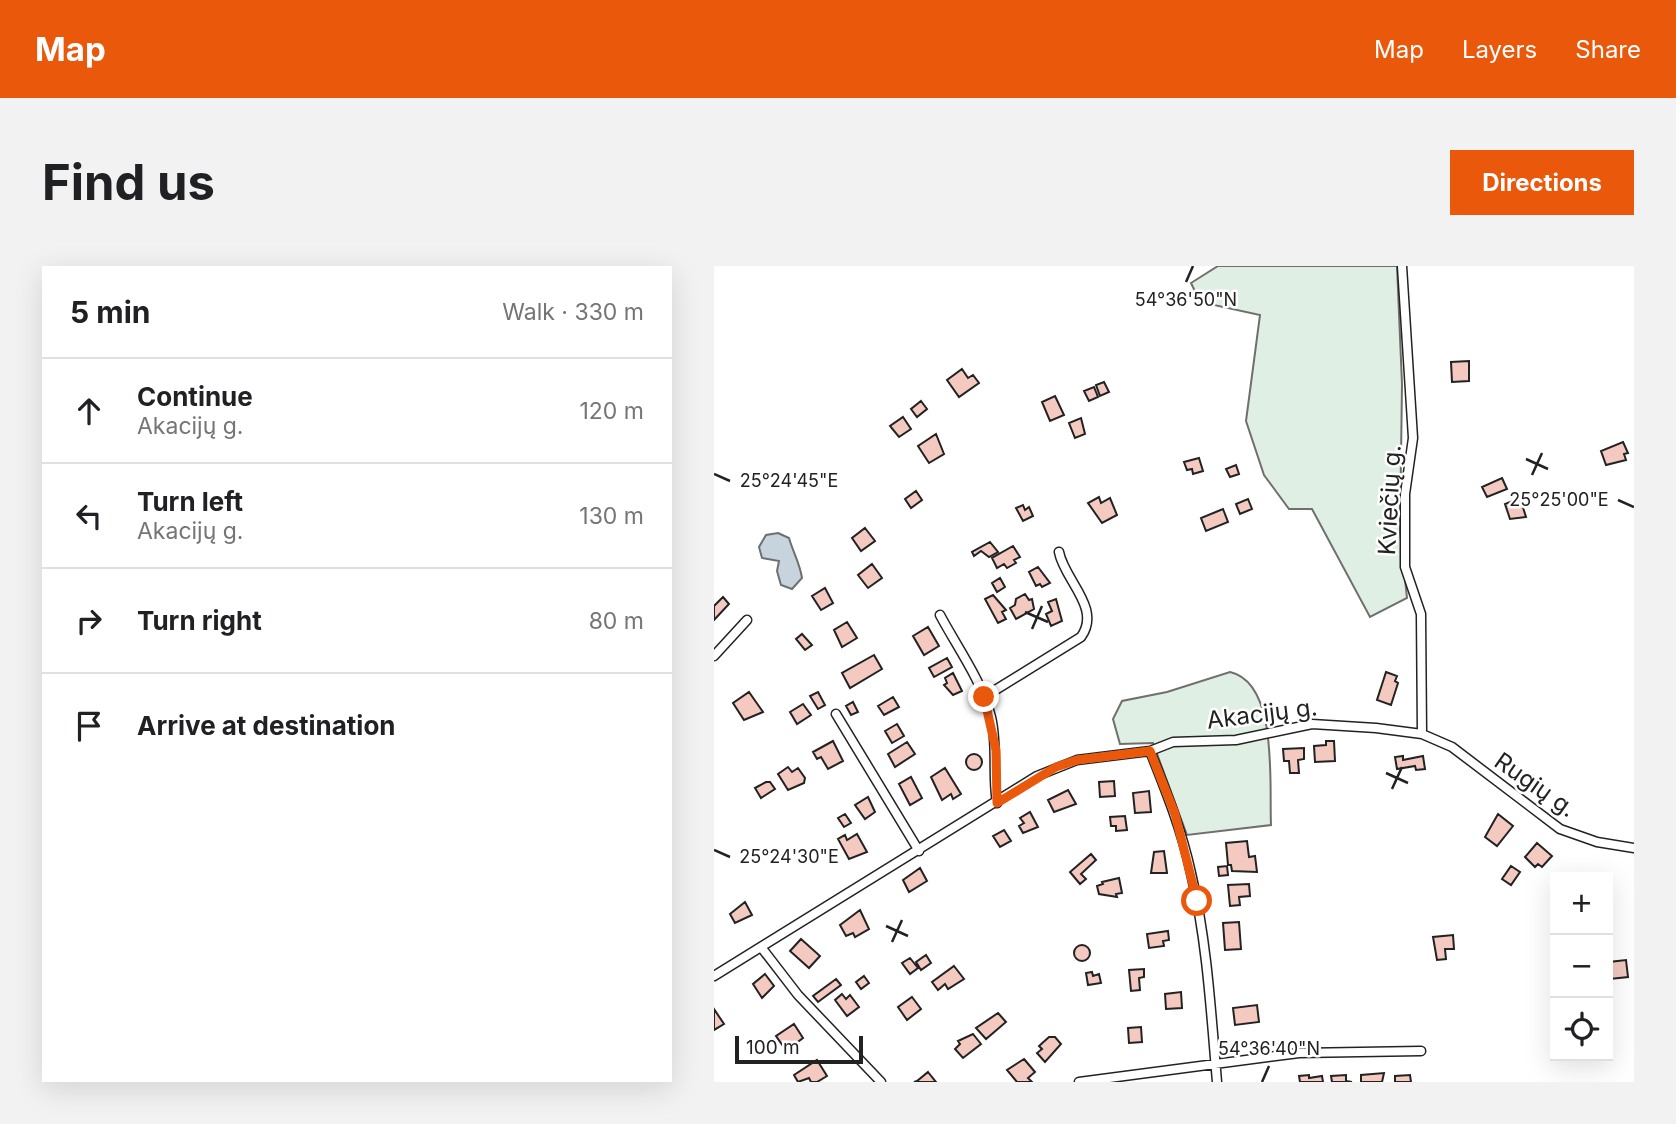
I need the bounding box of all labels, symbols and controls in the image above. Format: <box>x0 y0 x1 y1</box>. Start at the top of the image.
text: Map <box>35 29 106 69</box>
text: Map <box>1374 35 1424 64</box>
text: Layers <box>1462 35 1537 64</box>
text: Share <box>1575 35 1641 64</box>
button: Directions <box>1450 150 1634 215</box>
text: Find us <box>42 153 215 212</box>
text: 54°36'50"N <box>1135 289 1237 310</box>
text: 5 min <box>70 294 150 330</box>
text: Walk · 330 m <box>502 298 644 326</box>
text: Continue <box>137 381 253 412</box>
icon: ahead <box>70 392 108 430</box>
text: 120 m <box>579 397 644 425</box>
text: Akacijų g. <box>137 412 244 440</box>
street label: Kviečių g. <box>1372 444 1407 556</box>
text: 25°24'45"E <box>740 470 838 491</box>
text: Turn left <box>137 486 243 517</box>
text: 25°25'00"E <box>1509 489 1609 510</box>
icon: left <box>70 497 108 535</box>
text: 130 m <box>579 502 644 530</box>
text: Akacijų g. <box>137 517 244 545</box>
icon: right <box>70 602 108 640</box>
text: Turn right <box>137 605 262 636</box>
text: 80 m <box>589 607 644 635</box>
route end <box>968 681 999 712</box>
street label: Akacijų g. <box>1205 692 1319 735</box>
icon: arrive <box>70 707 108 745</box>
text: Arrive at destination <box>137 710 396 741</box>
street label: Rugių g. <box>1489 746 1582 823</box>
text: 25°24'30"E <box>739 846 839 867</box>
map controls <box>1550 872 1613 1061</box>
button: + <box>1550 872 1613 935</box>
route start <box>1181 885 1212 916</box>
button: − <box>1550 935 1613 998</box>
button: locate <box>1550 998 1613 1061</box>
scale bar <box>735 1033 863 1065</box>
text: 100 m <box>746 1036 800 1059</box>
text: 54°36'40"N <box>1218 1038 1320 1059</box>

